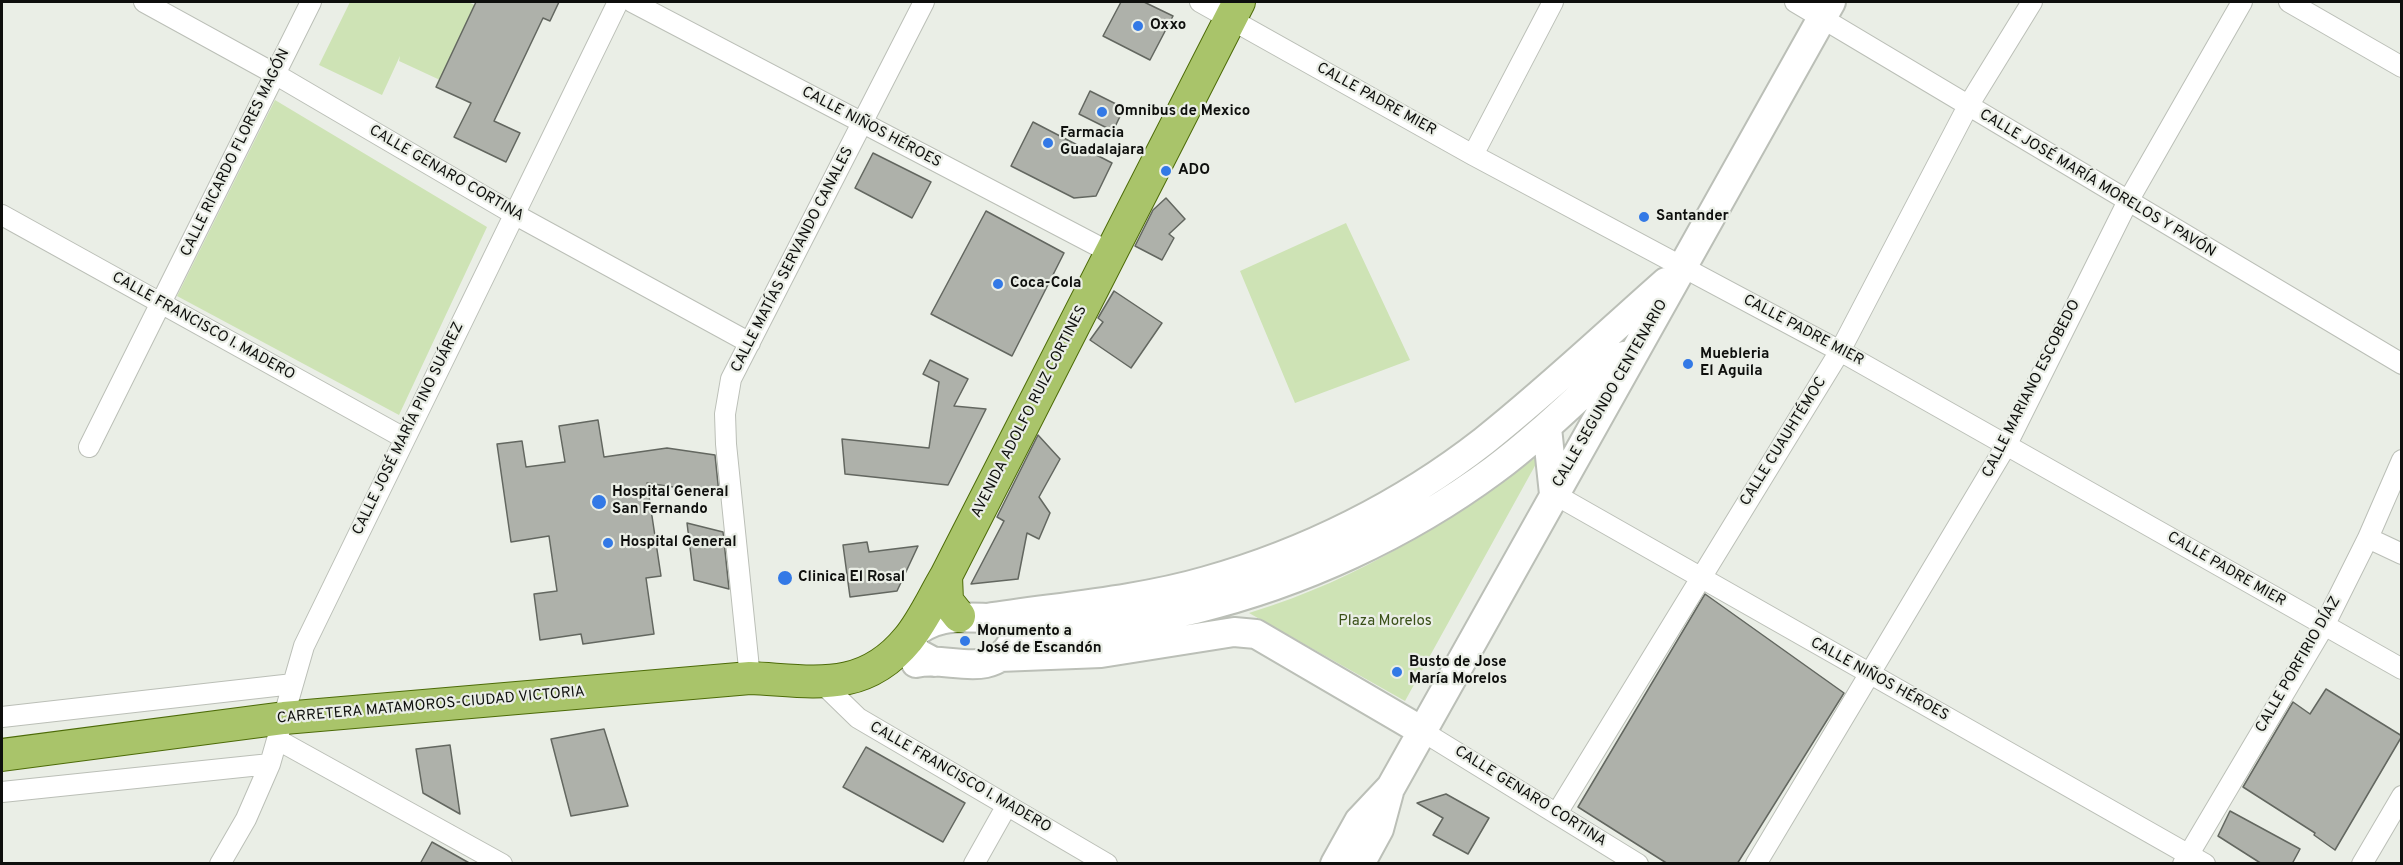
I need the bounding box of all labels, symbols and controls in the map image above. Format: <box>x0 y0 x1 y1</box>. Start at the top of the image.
place label: Oxxo <box>1150 17 1186 35</box>
marker: Oxxo <box>1131 19 1145 33</box>
street label: CALLE RICARDO FLORES MAGÓN <box>178 46 294 260</box>
street label: CALLE PADRE MIER <box>1313 60 1439 140</box>
street label: CALLE NIÑOS HÉROES <box>798 84 944 172</box>
place label: Omnibus de Mexico <box>1114 103 1250 121</box>
marker: Omnibus de Mexico <box>1095 105 1109 119</box>
street label: CALLE JOSÉ MARÍA MORELOS Y PAVÓN <box>1976 106 2218 262</box>
street label: CALLE GENARO CORTINA <box>365 122 527 226</box>
place label: Farmacia Guadalajara <box>1060 125 1144 160</box>
marker: Farmacia Guadalajara <box>1041 136 1055 150</box>
street label: CALLE MATÍAS SERVANDO CANALES <box>728 144 858 376</box>
place label: ADO <box>1178 162 1210 180</box>
marker: ADO <box>1159 164 1173 178</box>
place label: Santander <box>1656 208 1729 226</box>
marker: Santander <box>1637 210 1651 224</box>
street label: CALLE FRANCISCO I. MADERO <box>108 269 298 385</box>
place label: Coca-Cola <box>1010 275 1081 293</box>
marker: Coca-Cola <box>991 277 1005 291</box>
street label: CALLE PADRE MIER <box>1740 292 1866 370</box>
street label: CALLE SEGUNDO CENTENARIO <box>1550 297 1672 491</box>
street label: CALLE MARIANO ESCOBEDO <box>1979 297 2085 481</box>
street label: AVENIDA ADOLFO RUIZ CORTINES <box>968 303 1092 521</box>
street label: CALLE JOSÉ MARÍA PINO SUÁREZ <box>350 320 468 538</box>
place label: Muebleria El Aguila <box>1700 346 1769 381</box>
marker: Muebleria El Aguila <box>1681 357 1695 371</box>
street label: CALLE CUAUHTÉMOC <box>1737 374 1831 510</box>
place label: Hospital General San Fernando <box>612 484 729 519</box>
marker: Hospital General San Fernando <box>590 493 608 511</box>
street label: CALLE PADRE MIER <box>2163 529 2289 611</box>
place label: Hospital General <box>620 534 737 552</box>
marker: Hospital General <box>601 536 615 550</box>
marker: Clinica El Rosal <box>776 569 794 587</box>
place label: Clinica El Rosal <box>798 569 905 587</box>
street label: CALLE PORFIRIO DÍAZ <box>2253 594 2345 736</box>
park label: Plaza Morelos <box>1338 613 1432 631</box>
place label: Monumento a José de Escandón <box>977 623 1102 658</box>
marker: Monumento a José de Escandón <box>958 634 972 648</box>
street label: CALLE NIÑOS HÉROES <box>1807 634 1951 726</box>
place label: Busto de Jose María Morelos <box>1409 654 1507 689</box>
marker: Busto de Jose María Morelos <box>1390 665 1404 679</box>
street label: CARRETERA MATAMOROS-CIUDAD VICTORIA <box>276 684 586 728</box>
street label: CALLE FRANCISCO I. MADERO <box>866 719 1054 837</box>
street label: CALLE GENARO CORTINA <box>1451 743 1609 851</box>

